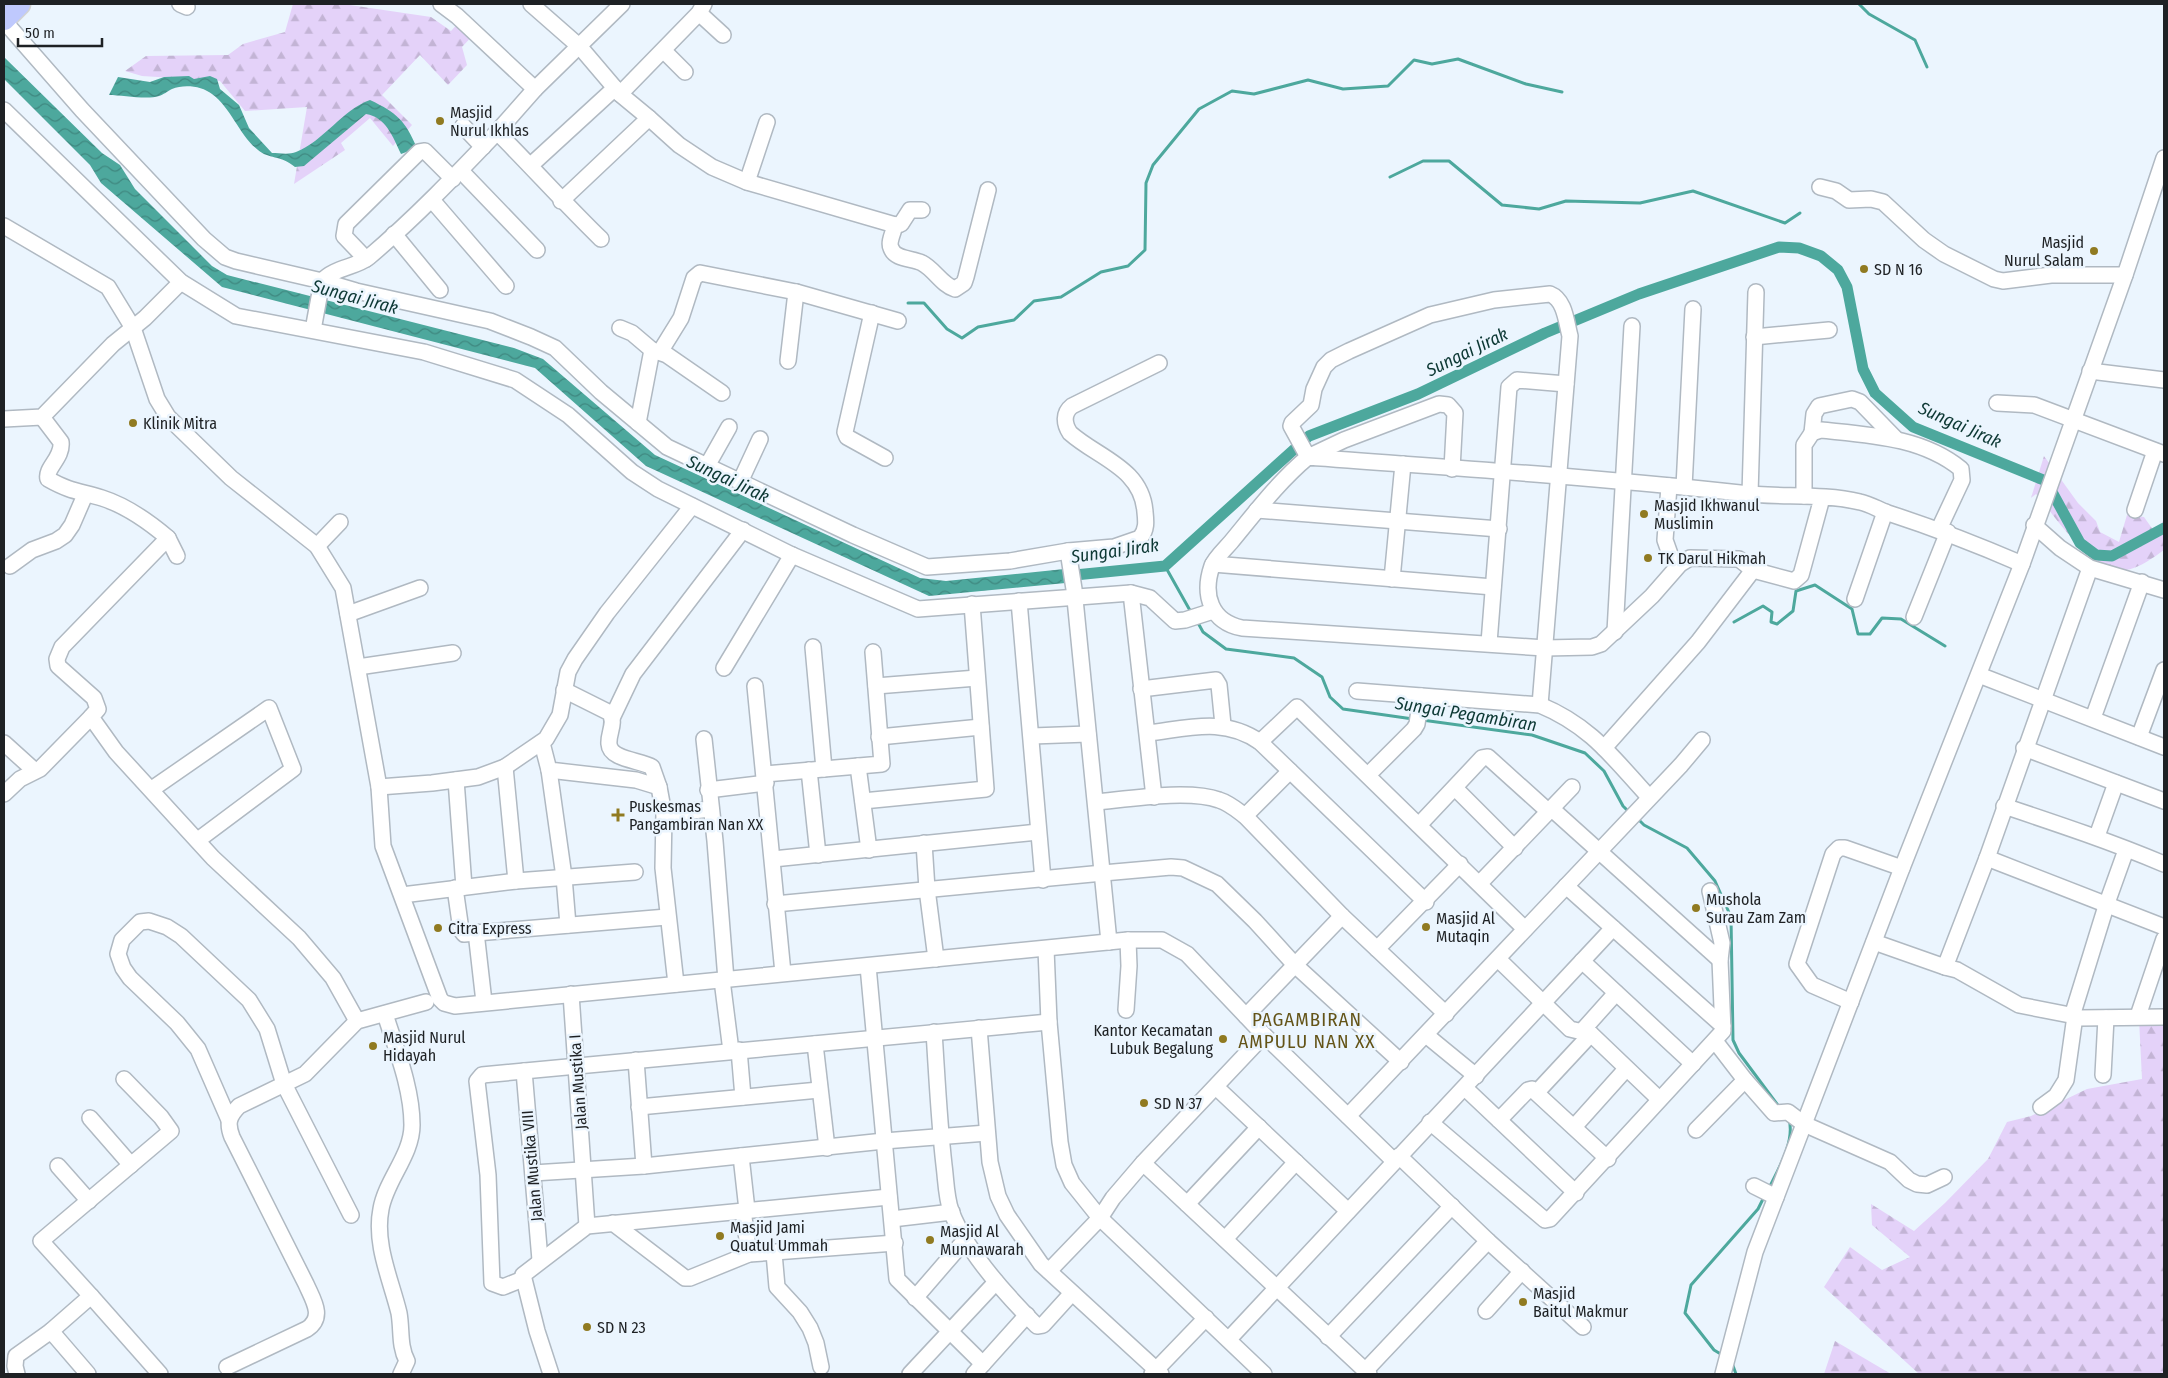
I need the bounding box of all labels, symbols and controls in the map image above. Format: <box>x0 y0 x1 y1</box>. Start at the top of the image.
scale bar <box>18 15 101 47</box>
text: 50 m <box>25 24 55 42</box>
place label: Masjid Nurul Ikhlas <box>450 103 529 140</box>
marker: Masjid Nurul Ikhlas <box>434 115 446 127</box>
place label: Masjid Nurul Salam <box>2004 233 2084 270</box>
marker: Masjid Nurul Salam <box>2088 245 2100 257</box>
place label: SD N 16 <box>1874 260 1923 279</box>
marker: SD N 16 <box>1858 263 1870 275</box>
water label: Sungai Jirak <box>308 275 401 319</box>
water label: Sungai Jirak <box>1422 323 1512 382</box>
water label: Sungai Jirak <box>1914 397 2005 453</box>
place label: Klinik Mitra <box>143 414 217 433</box>
marker: Klinik Mitra <box>127 417 139 429</box>
water label: Sungai Jirak <box>682 450 773 508</box>
place label: Masjid Ikhwanul Muslimin <box>1654 496 1760 533</box>
marker: Masjid Ikhwanul Muslimin <box>1638 508 1650 520</box>
water label: Sungai Jirak <box>1069 534 1160 568</box>
place label: TK Darul Hikmah <box>1658 549 1766 568</box>
marker: TK Darul Hikmah <box>1642 552 1654 564</box>
water label: Sungai Pegambiran <box>1393 692 1538 736</box>
place label: Puskesmas Pangambiran Nan XX <box>629 797 763 834</box>
marker: Puskesmas Pangambiran Nan XX <box>611 808 625 822</box>
place label: Mushola Surau Zam Zam <box>1706 890 1806 927</box>
marker: Mushola Surau Zam Zam <box>1690 902 1702 914</box>
place label: Masjid Al Mutaqin <box>1436 909 1495 946</box>
place label: Citra Express <box>448 919 532 938</box>
marker: Masjid Al Mutaqin <box>1420 921 1432 933</box>
marker: Citra Express <box>432 922 444 934</box>
district label: PAGAMBIRAN AMPULU NAN XX <box>1238 1008 1376 1053</box>
place label: Kantor Kecamatan Lubuk Begalung <box>1093 1021 1213 1058</box>
place label: Masjid Nurul Hidayah <box>383 1028 466 1065</box>
marker: Kantor Kecamatan Lubuk Begalung <box>1217 1033 1229 1045</box>
street label: Jalan Mustika I <box>565 1034 591 1130</box>
marker: Masjid Nurul Hidayah <box>367 1040 379 1052</box>
place label: SD N 37 <box>1154 1094 1203 1113</box>
marker: SD N 37 <box>1138 1097 1150 1109</box>
street label: Jalan Mustika VIII <box>518 1110 546 1222</box>
place label: Masjid Jami Quatul Ummah <box>730 1218 828 1255</box>
place label: Masjid Al Munnawarah <box>940 1222 1024 1259</box>
marker: Masjid Jami Quatul Ummah <box>714 1230 726 1242</box>
marker: Masjid Al Munnawarah <box>924 1234 936 1246</box>
place label: Masjid Baitul Makmur <box>1533 1284 1629 1321</box>
marker: Masjid Baitul Makmur <box>1517 1296 1529 1308</box>
place label: SD N 23 <box>597 1318 646 1337</box>
marker: SD N 23 <box>581 1321 593 1333</box>

